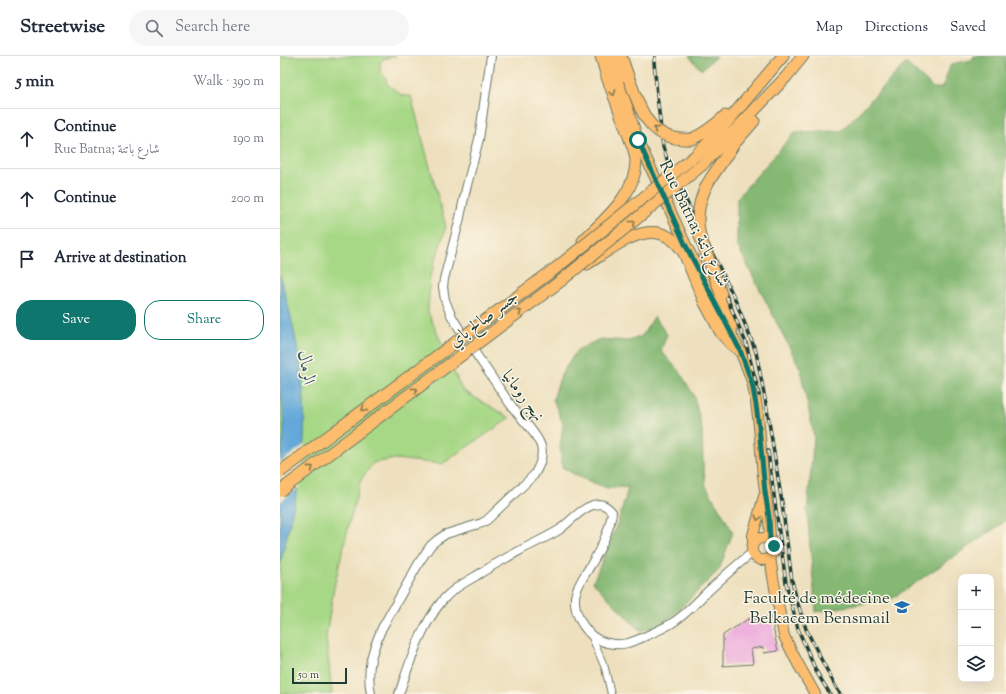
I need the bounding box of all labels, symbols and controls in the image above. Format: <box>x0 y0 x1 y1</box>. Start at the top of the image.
search box <box>129 10 409 46</box>
text: Streetwise <box>20 14 105 41</box>
icon: search <box>143 17 165 39</box>
text: Search here <box>175 17 250 38</box>
text: Map <box>816 18 843 38</box>
text: Directions <box>865 18 928 38</box>
text: Saved <box>950 18 986 38</box>
text: 5 min <box>16 70 54 94</box>
text: Walk · 390 m <box>193 73 264 91</box>
one-way arrow <box>608 89 616 96</box>
text: Continue <box>54 117 116 138</box>
one-way arrow <box>653 127 660 134</box>
icon: ahead <box>16 128 38 150</box>
text: 190 m <box>233 130 264 148</box>
route start <box>629 131 647 149</box>
text: Rue Batna; شارع باتنة <box>54 141 160 159</box>
street label: Rue Batna; شارع باتنة <box>652 157 734 291</box>
icon: ahead <box>16 188 38 210</box>
text: Continue <box>54 188 116 209</box>
text: 200 m <box>231 190 264 208</box>
one-way arrow <box>628 221 635 228</box>
icon: arrive <box>16 248 38 270</box>
text: Arrive at destination <box>54 248 187 269</box>
street label: جسر صالح باي <box>444 285 525 355</box>
button: Save <box>16 300 136 340</box>
button: Share <box>144 300 264 340</box>
one-way arrow <box>515 310 522 317</box>
water label: الرمال <box>290 349 320 387</box>
street label: نهج رومانيا <box>494 365 549 428</box>
one-way arrow <box>411 388 418 395</box>
one-way arrow <box>362 405 369 412</box>
one-way arrow <box>307 466 314 473</box>
one-way arrow <box>754 514 763 521</box>
route end <box>765 537 783 555</box>
map controls <box>958 574 994 682</box>
button: + <box>958 574 994 610</box>
place label: Faculté de médecine Belkacem Bensmail <box>743 587 890 631</box>
school or university icon: Faculté de médecine Belkacem Bensmail <box>893 598 911 616</box>
button: − <box>958 610 994 646</box>
button: layers <box>958 646 994 682</box>
scale bar <box>292 666 347 685</box>
text: 50 m <box>298 667 319 683</box>

